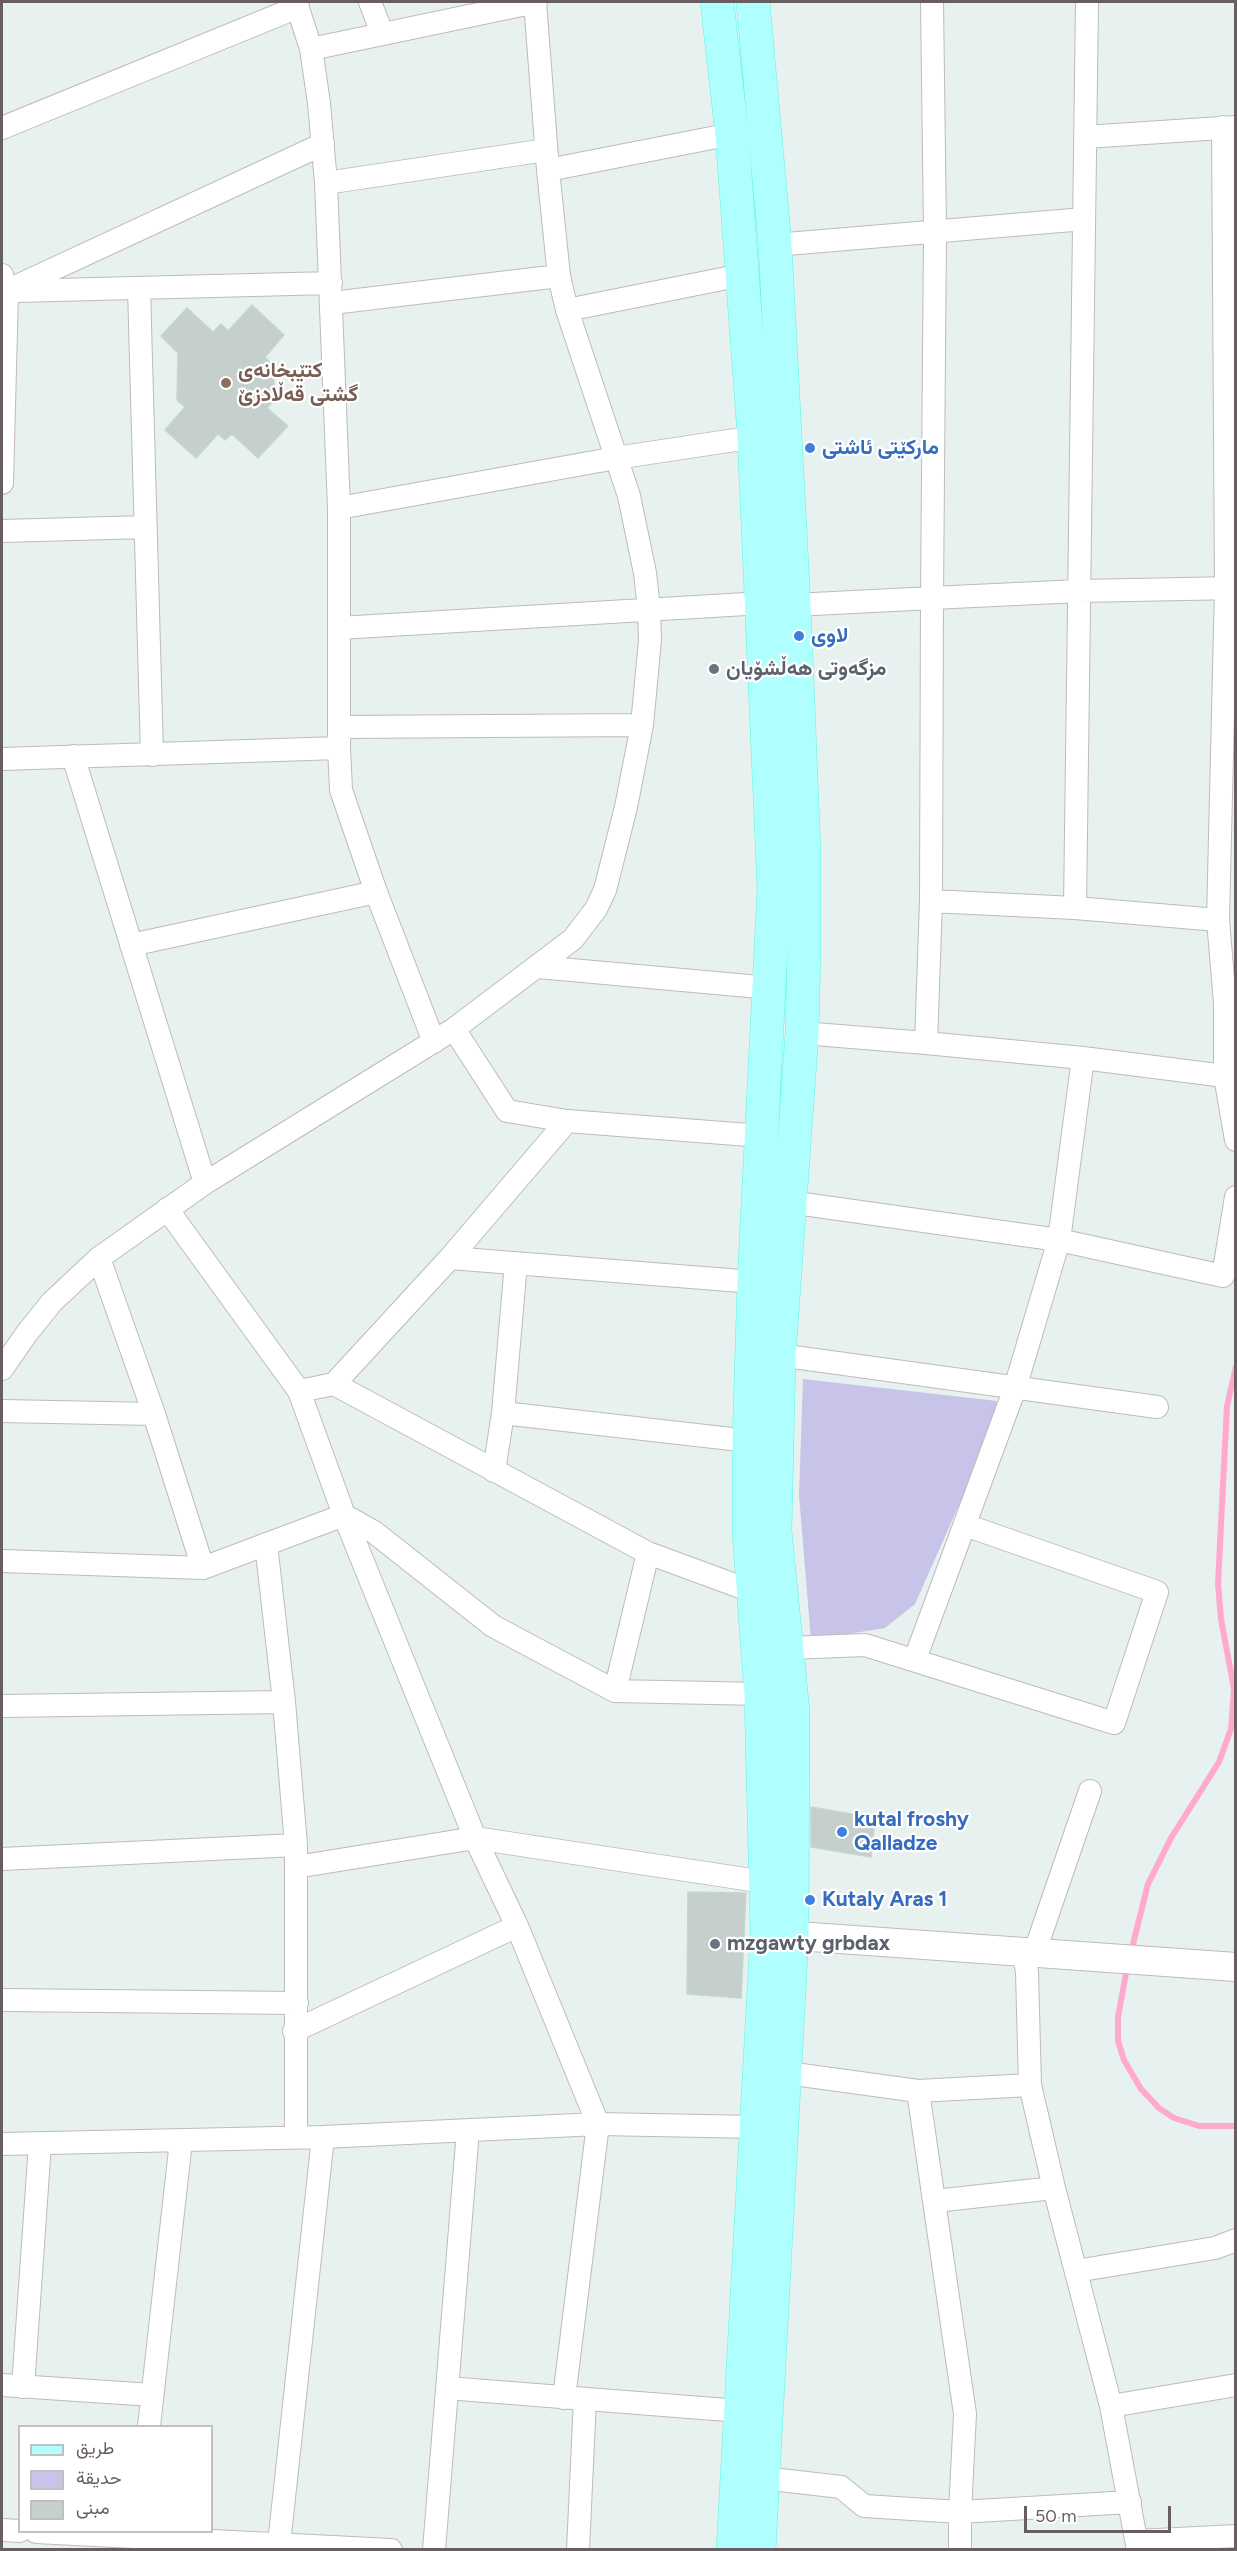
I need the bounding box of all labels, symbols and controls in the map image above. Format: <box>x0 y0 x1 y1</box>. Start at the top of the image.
place label: کتێبخانەی گشتی قەڵادزێ <box>238 358 358 408</box>
marker: کتێبخانەی گشتی قەڵادزێ <box>219 376 233 390</box>
place label: مارکێتی ئاشتی <box>822 435 939 461</box>
marker: مارکێتی ئاشتی <box>803 441 817 455</box>
place label: لاوی <box>811 623 848 649</box>
marker: لاوی <box>792 629 806 643</box>
place label: مزگەوتی ھەڵشۆیان <box>726 656 886 682</box>
marker: مزگەوتی ھەڵشۆیان <box>707 662 721 676</box>
place label: kutal froshy Qalladze <box>854 1807 969 1857</box>
marker: kutal froshy Qalladze <box>835 1825 849 1839</box>
place label: Kutaly Aras 1 <box>822 1887 947 1913</box>
marker: Kutaly Aras 1 <box>803 1893 817 1907</box>
place label: mzgawty grbdax <box>727 1931 890 1957</box>
marker: mzgawty grbdax <box>708 1937 722 1951</box>
legend <box>18 2425 213 2533</box>
text: طريق <box>76 2437 114 2459</box>
text: حديقة <box>76 2467 122 2489</box>
scale bar <box>1027 2494 1174 2532</box>
text: مبنى <box>76 2497 110 2519</box>
text: 50 m <box>1035 2505 1077 2527</box>

